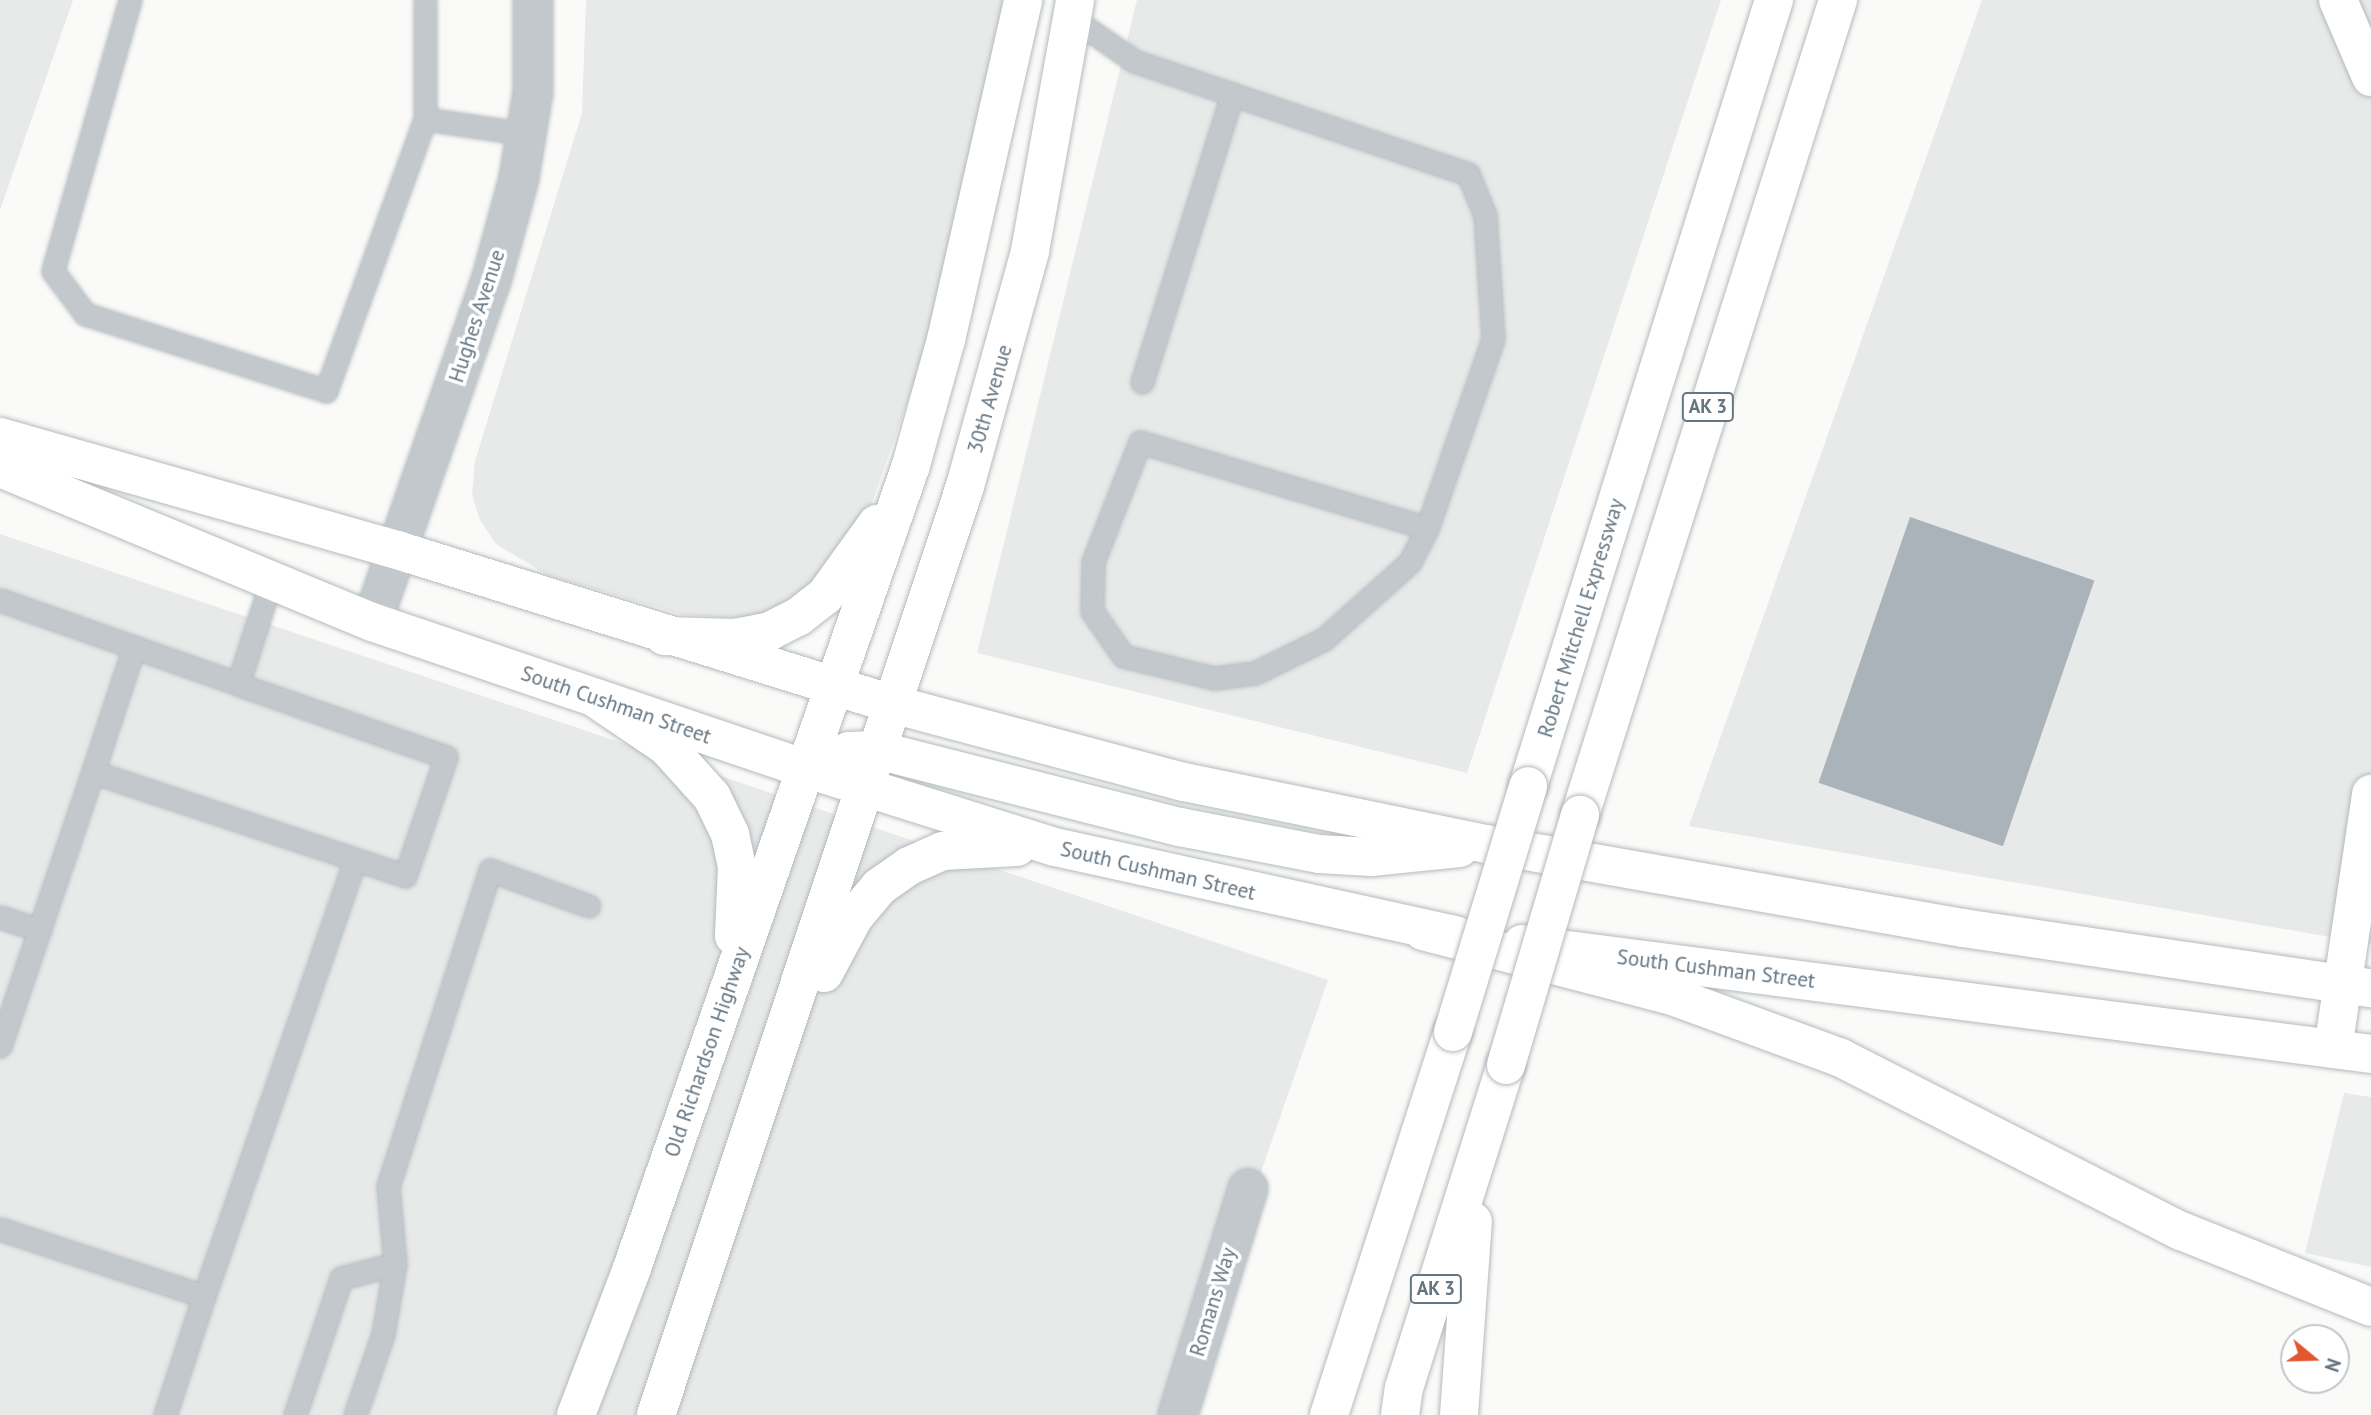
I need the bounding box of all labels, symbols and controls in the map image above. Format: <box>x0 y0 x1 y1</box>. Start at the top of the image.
street label: Hughes Avenue <box>444 246 510 386</box>
street label: 30th Avenue <box>962 341 1018 457</box>
road number: AK 3 <box>1680 392 1736 422</box>
street label: Robert Mitchell Expressway <box>1533 496 1629 740</box>
street label: South Cushman Street <box>518 661 714 749</box>
street label: South Cushman Street <box>1058 836 1258 906</box>
street label: Old Richardson Highway <box>659 944 755 1160</box>
street label: South Cushman Street <box>1615 944 1817 994</box>
street label: Romans Way <box>1184 1244 1242 1360</box>
road number: AK 3 <box>1408 1274 1464 1304</box>
north arrow <box>2280 1324 2350 1394</box>
text: N <box>2320 1355 2346 1375</box>

